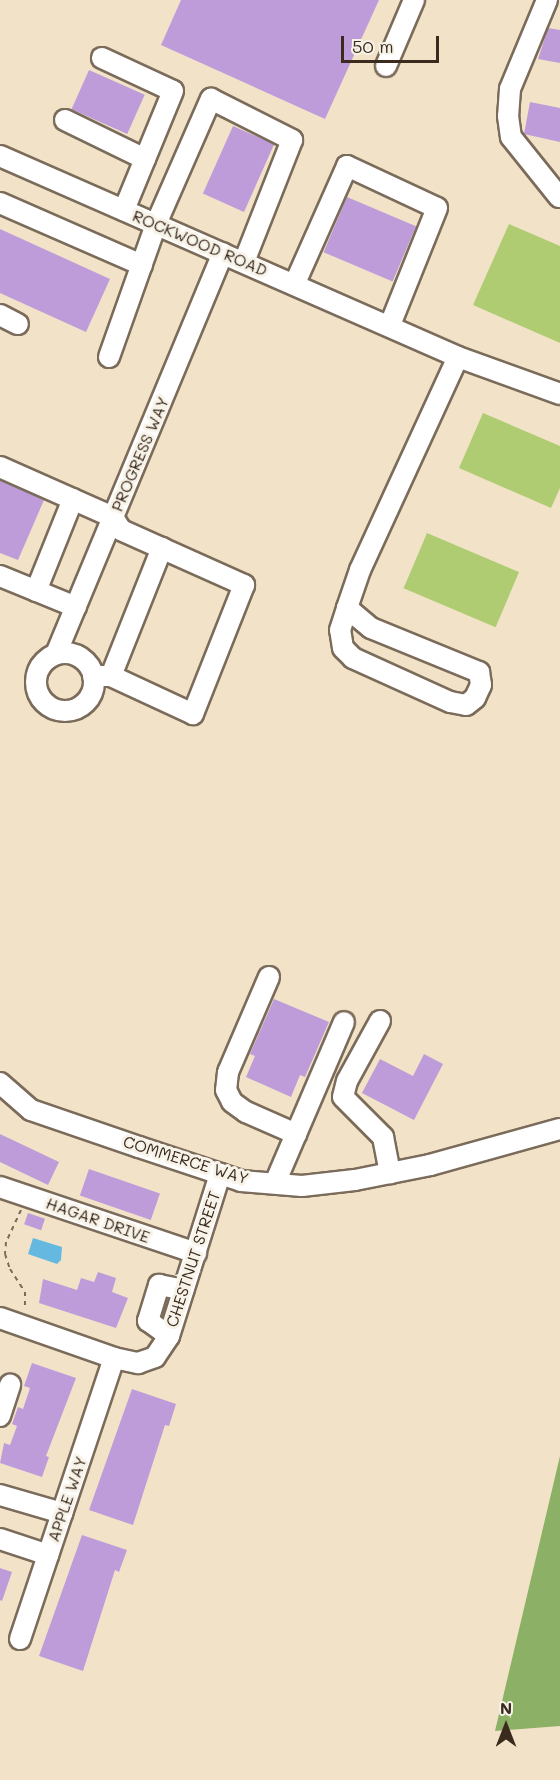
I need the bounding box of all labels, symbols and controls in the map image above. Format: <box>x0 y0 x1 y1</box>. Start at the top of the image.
scale bar <box>344 24 442 62</box>
text: 50 m <box>352 34 394 58</box>
street label: ROCKWOOD ROAD <box>130 206 270 280</box>
street label: PROGRESS WAY <box>107 394 173 514</box>
street label: COMMERCE WAY <box>121 1132 251 1188</box>
street label: CHESTNUT STREET <box>162 1189 224 1329</box>
street label: HAGAR DRIVE <box>44 1193 152 1247</box>
street label: APPLE WAY <box>43 1454 91 1544</box>
north arrow <box>476 1696 536 1756</box>
text: N <box>500 1697 512 1718</box>

